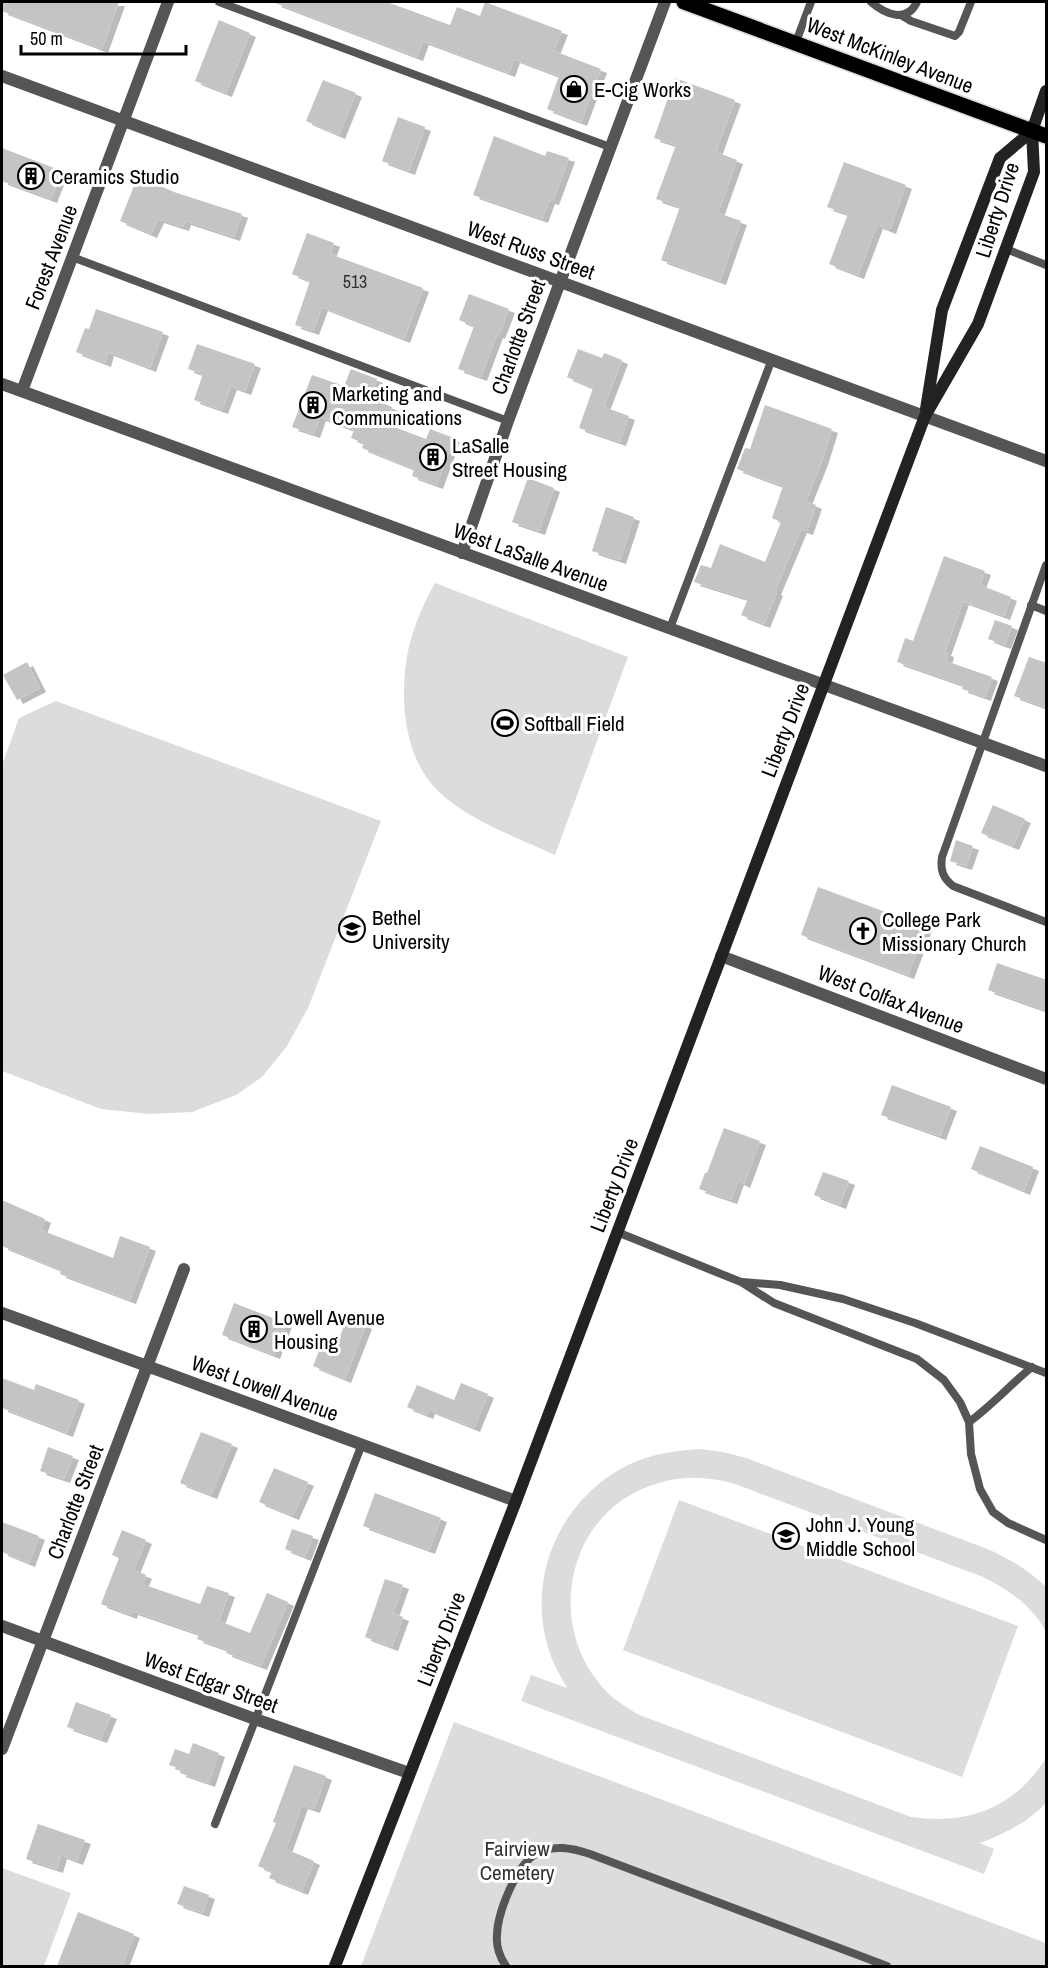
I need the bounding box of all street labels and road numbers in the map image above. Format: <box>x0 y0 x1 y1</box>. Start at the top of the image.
street label: West McKinley Avenue <box>802 10 978 100</box>
street label: Liberty Drive <box>968 159 1026 261</box>
street label: Forest Avenue <box>18 200 84 314</box>
street label: West Russ Street <box>463 214 599 287</box>
street label: Charlotte Street <box>484 275 552 399</box>
street label: West LaSalle Avenue <box>449 515 613 599</box>
street label: Liberty Drive <box>754 679 816 781</box>
street label: West Colfax Avenue <box>814 958 968 1040</box>
street label: Liberty Drive <box>583 1134 645 1236</box>
street label: West Lowell Avenue <box>187 1348 343 1428</box>
street label: Charlotte Street <box>40 1440 110 1563</box>
street label: Liberty Drive <box>410 1588 472 1690</box>
street label: West Edgar Street <box>140 1644 282 1720</box>

